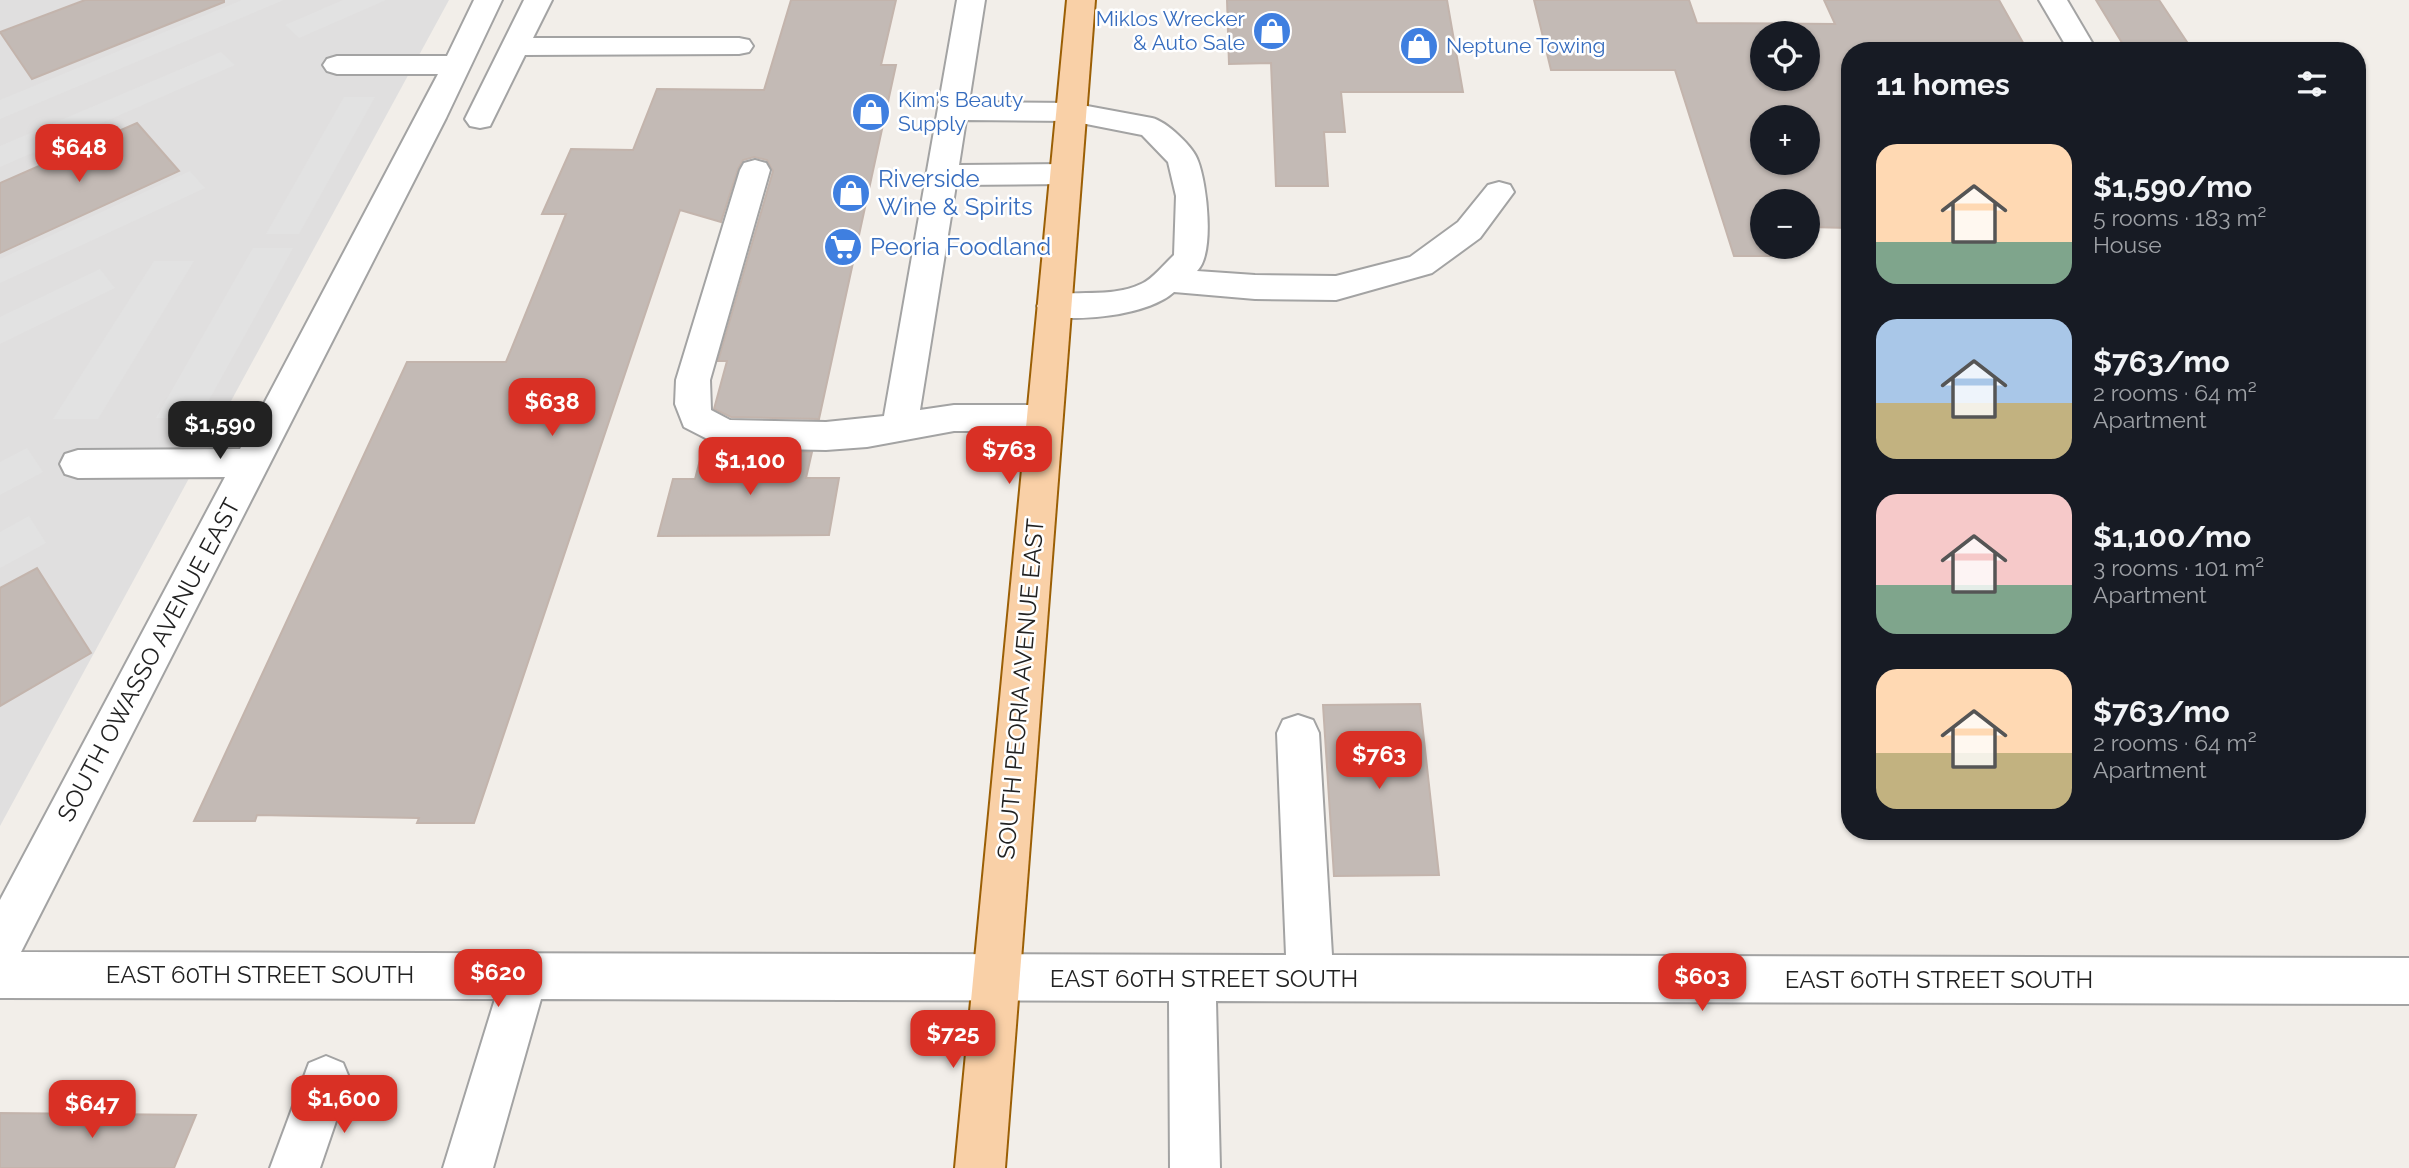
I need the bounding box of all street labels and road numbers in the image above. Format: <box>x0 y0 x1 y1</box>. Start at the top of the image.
street label: SOUTH OWASSO AVENUE EAST <box>51 493 246 826</box>
street label: SOUTH PEORIA AVENUE EAST <box>991 517 1050 860</box>
street label: EAST 60TH STREET SOUTH <box>106 960 414 989</box>
street label: EAST 60TH STREET SOUTH <box>1050 964 1358 993</box>
street label: EAST 60TH STREET SOUTH <box>1785 965 2093 994</box>

